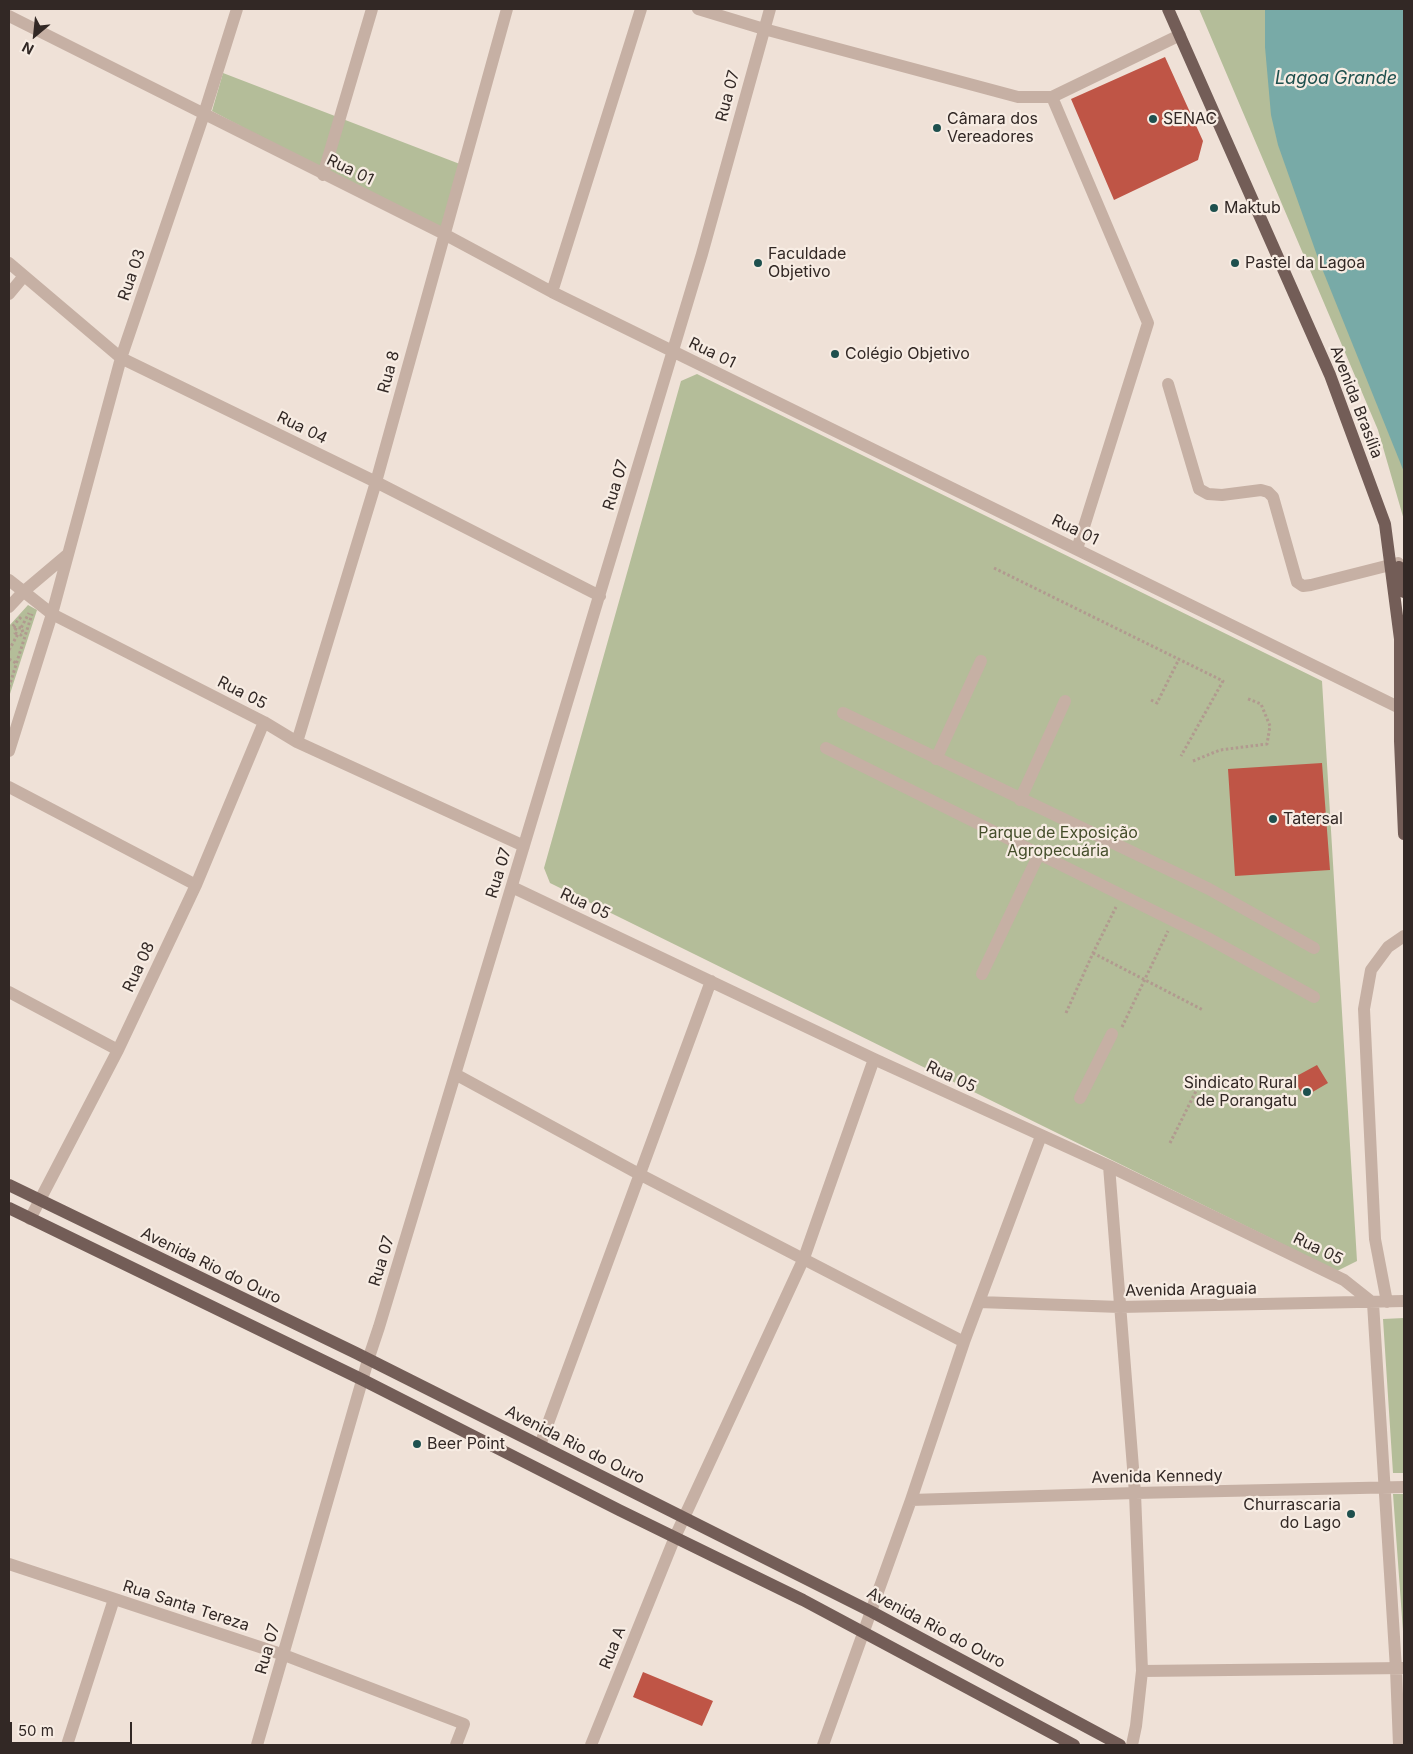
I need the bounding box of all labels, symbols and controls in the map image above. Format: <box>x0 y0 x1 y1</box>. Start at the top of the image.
north arrow <box>10 10 60 60</box>
text: N <box>19 39 36 59</box>
street label: Rua 07 <box>712 68 744 124</box>
water label: Lagoa Grande <box>1275 68 1397 90</box>
place label: Câmara dos Vereadores <box>947 109 1038 147</box>
place label: SENAC <box>1163 109 1217 129</box>
marker: SENAC <box>1147 113 1159 125</box>
marker: Câmara dos Vereadores <box>931 122 943 134</box>
street label: Rua 01 <box>323 150 377 190</box>
place label: Maktub <box>1224 198 1281 218</box>
marker: Maktub <box>1208 202 1220 214</box>
place label: Faculdade Objetivo <box>768 244 846 282</box>
street label: Rua 03 <box>114 247 150 303</box>
place label: Pastel da Lagoa <box>1245 253 1365 273</box>
marker: Faculdade Objetivo <box>752 257 764 269</box>
marker: Pastel da Lagoa <box>1229 257 1241 269</box>
street label: Rua 01 <box>685 333 739 373</box>
street label: Avenida Brasília <box>1326 343 1386 461</box>
place label: Colégio Objetivo <box>845 344 970 364</box>
marker: Colégio Objetivo <box>829 348 841 360</box>
street label: Rua 8 <box>374 349 404 395</box>
street label: Rua 04 <box>274 408 330 448</box>
street label: Rua 07 <box>599 457 633 513</box>
street label: Rua 01 <box>1048 510 1102 550</box>
street label: Rua 05 <box>214 672 270 714</box>
place label: Tatersal <box>1283 809 1343 829</box>
marker: Tatersal <box>1267 813 1279 825</box>
park label: Parque de Exposição Agropecuária <box>978 823 1138 861</box>
street label: Rua 07 <box>482 845 516 901</box>
street label: Rua 05 <box>557 884 613 924</box>
street label: Rua 08 <box>119 939 159 995</box>
street label: Rua 05 <box>923 1057 979 1097</box>
place label: Sindicato Rural de Porangatu <box>1184 1073 1297 1111</box>
marker: Sindicato Rural de Porangatu <box>1301 1086 1313 1098</box>
street label: Avenida Rio do Ouro <box>138 1224 284 1308</box>
street label: Rua 05 <box>1290 1229 1346 1269</box>
street label: Rua 07 <box>365 1233 399 1289</box>
street label: Avenida Araguaia <box>1125 1279 1257 1301</box>
street label: Avenida Rio do Ouro <box>502 1402 648 1488</box>
place label: Beer Point <box>427 1434 505 1454</box>
marker: Beer Point <box>411 1438 423 1450</box>
street label: Avenida Kennedy <box>1091 1466 1223 1488</box>
place label: Churrascaria do Lago <box>1243 1495 1341 1533</box>
marker: Churrascaria do Lago <box>1345 1508 1357 1520</box>
street label: Rua Santa Tereza <box>120 1577 252 1635</box>
street label: Avenida Rio do Ouro <box>864 1583 1008 1673</box>
street label: Rua 07 <box>252 1621 284 1677</box>
street label: Rua A <box>596 1624 630 1672</box>
scale bar <box>12 1712 135 1744</box>
text: 50 m <box>18 1721 54 1740</box>

